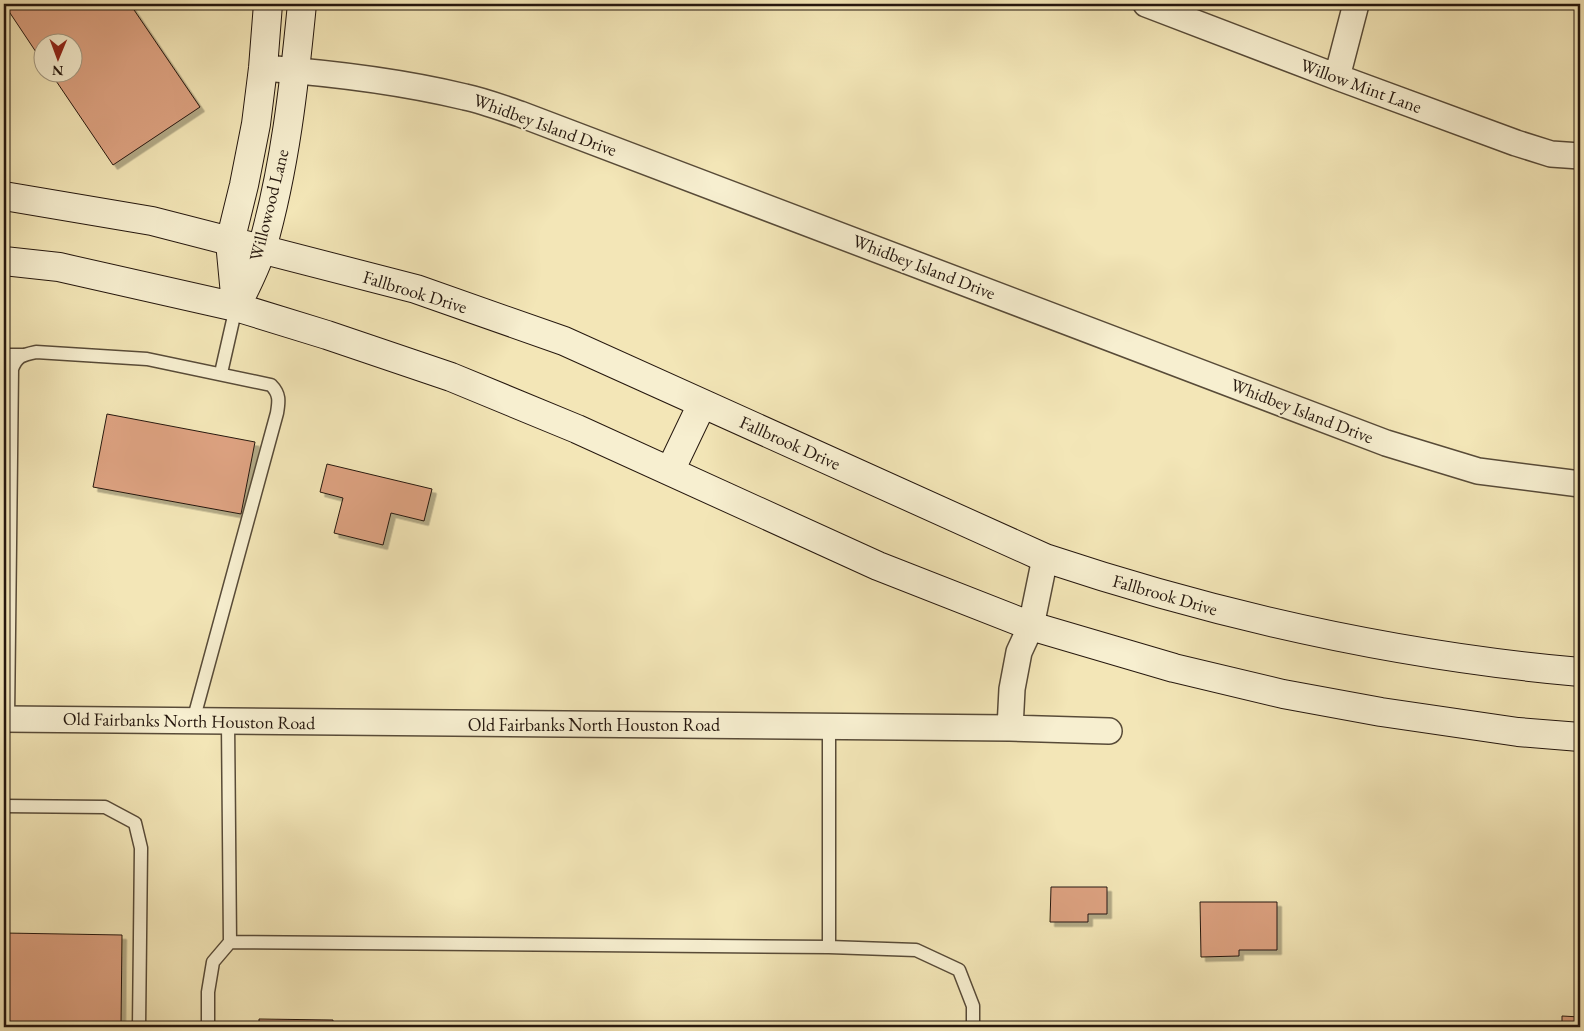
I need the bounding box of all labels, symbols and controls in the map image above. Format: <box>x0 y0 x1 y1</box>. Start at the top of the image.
north arrow <box>32 32 82 82</box>
street label: Willow Mint Lane <box>1297 53 1425 118</box>
text: N <box>51 62 64 80</box>
street label: Whidbey Island Drive <box>470 88 620 161</box>
street label: Willowood Lane <box>244 147 294 263</box>
street label: Whidbey Island Drive <box>849 229 999 304</box>
street label: Fallbrook Drive <box>360 265 470 318</box>
street label: Whidbey Island Drive <box>1227 373 1377 448</box>
street label: Fallbrook Drive <box>736 410 844 475</box>
street label: Fallbrook Drive <box>1110 569 1220 620</box>
street label: Old Fairbanks North Houston Road <box>63 707 316 734</box>
street label: Old Fairbanks North Houston Road <box>468 713 721 736</box>

